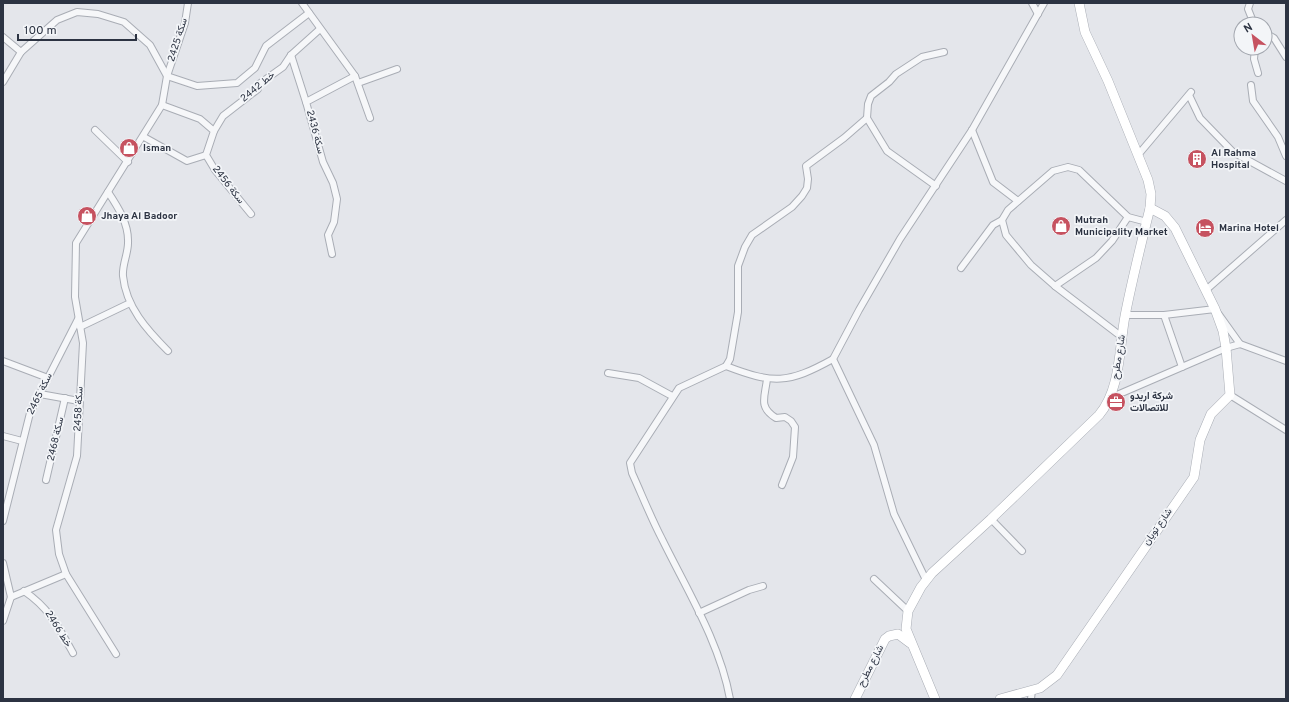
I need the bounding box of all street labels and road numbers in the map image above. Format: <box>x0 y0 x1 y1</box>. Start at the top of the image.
street label: سكة 2425 <box>165 16 191 63</box>
street label: 2442 خط <box>238 69 278 105</box>
street label: سكة 2436 <box>303 109 327 155</box>
street label: سكة 2456 <box>209 163 247 207</box>
street label: شارع مطرح <box>1109 334 1129 380</box>
street label: سكة 2465 <box>24 371 56 417</box>
street label: سكة 2458 <box>71 386 87 432</box>
street label: سكة 2468 <box>45 416 67 462</box>
street label: شارع تويان <box>1140 506 1176 548</box>
street label: 2466 خط <box>42 608 74 650</box>
street label: شارع مطرح <box>855 643 887 689</box>

